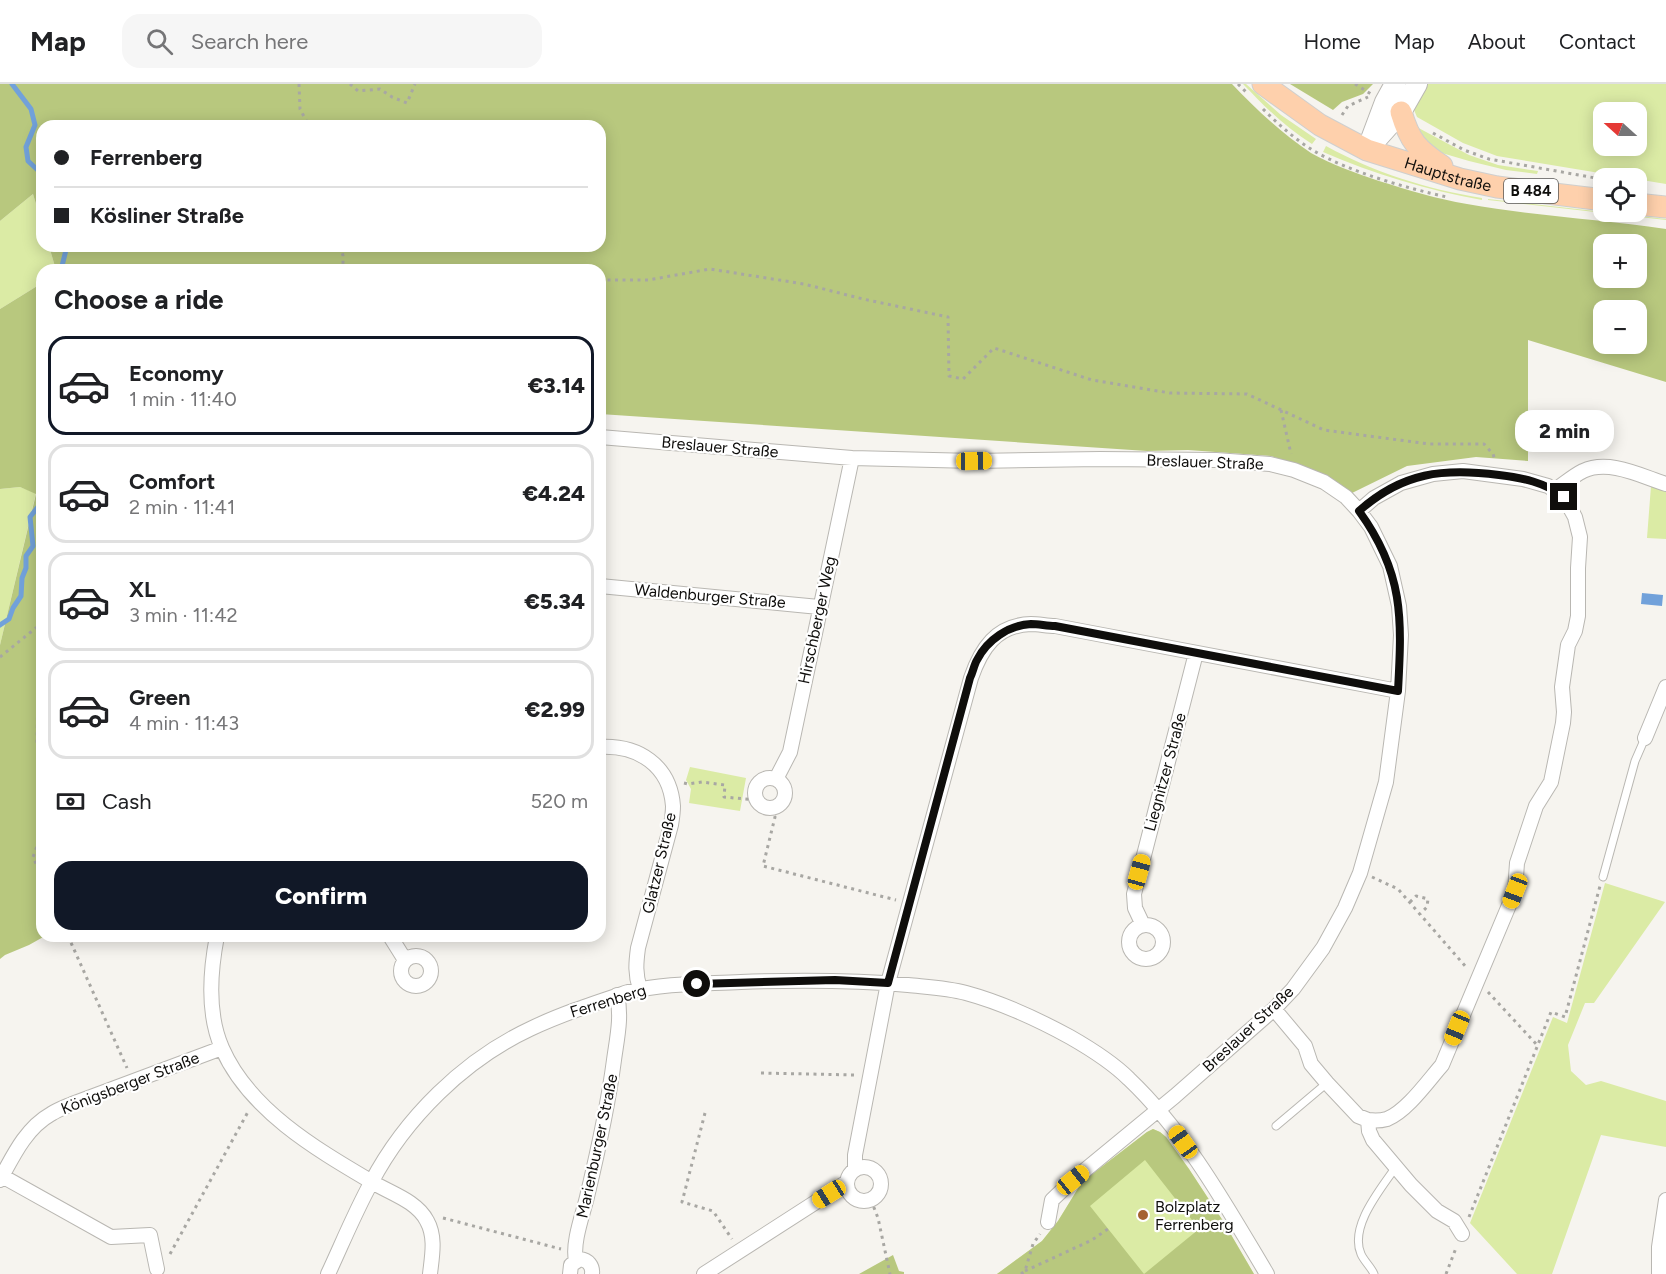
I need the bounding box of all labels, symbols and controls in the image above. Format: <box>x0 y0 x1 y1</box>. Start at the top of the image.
search box <box>122 14 542 68</box>
text: Map <box>30 24 86 58</box>
icon: search <box>143 25 176 58</box>
text: Search here <box>191 28 308 55</box>
text: Home <box>1304 29 1361 54</box>
text: Map <box>1394 29 1435 54</box>
text: About <box>1468 29 1526 54</box>
text: Contact <box>1559 29 1636 54</box>
north arrow <box>1593 102 1647 156</box>
map controls <box>1593 102 1647 354</box>
text: Ferrenberg <box>90 144 202 171</box>
street label: Hauptstraße <box>1402 153 1493 195</box>
button: locate <box>1593 168 1647 222</box>
road number: B 484 <box>1504 179 1558 203</box>
text: Kösliner Straße <box>90 202 244 229</box>
button: + <box>1593 234 1647 288</box>
text: Choose a ride <box>54 283 223 316</box>
button: − <box>1593 300 1647 354</box>
icon: car <box>57 359 111 413</box>
text: Economy <box>129 360 224 387</box>
text: €3.14 <box>528 372 585 399</box>
text: 1 min · 11:40 <box>129 387 237 411</box>
callout: 2 min <box>1514 410 1614 452</box>
text: 2 min <box>1539 419 1590 443</box>
street label: Breslauer Straße <box>661 432 780 462</box>
street label: Breslauer Straße <box>1146 450 1264 474</box>
car <box>956 452 992 470</box>
icon: car <box>57 467 111 521</box>
text: Comfort <box>129 468 215 495</box>
text: €4.24 <box>522 480 585 507</box>
route end <box>1550 483 1577 510</box>
text: 2 min · 11:41 <box>129 495 235 519</box>
street label: Hirschberger Weg <box>794 554 840 686</box>
icon: car <box>57 575 111 629</box>
text: XL <box>129 576 156 603</box>
street label: Waldenburger Straße <box>634 580 787 612</box>
text: €5.34 <box>524 588 585 615</box>
text: 3 min · 11:42 <box>129 603 238 627</box>
icon: car <box>57 683 111 737</box>
text: Green <box>129 684 191 711</box>
text: €2.99 <box>525 696 585 723</box>
street label: Liegnitzer Straße <box>1140 710 1190 833</box>
text: 4 min · 11:43 <box>129 711 239 735</box>
icon: cash <box>54 785 87 818</box>
text: Cash <box>102 788 152 815</box>
text: 520 m <box>531 789 588 813</box>
street label: Glatzer Straße <box>638 810 680 915</box>
car <box>1126 852 1152 892</box>
button: Confirm <box>54 861 588 930</box>
car <box>1500 871 1530 911</box>
route start <box>683 970 710 997</box>
street label: Ferrenberg <box>568 980 648 1022</box>
street label: Breslauer Straße <box>1199 982 1298 1076</box>
car <box>1442 1008 1472 1048</box>
street label: Königsberger Straße <box>58 1048 202 1118</box>
street label: Marienburger Straße <box>572 1072 622 1220</box>
car <box>1165 1122 1201 1162</box>
car <box>1053 1162 1093 1198</box>
car <box>809 1177 849 1211</box>
place label: Bolzplatz Ferrenberg <box>1155 1197 1234 1234</box>
marker: Bolzplatz Ferrenberg <box>1136 1208 1150 1222</box>

